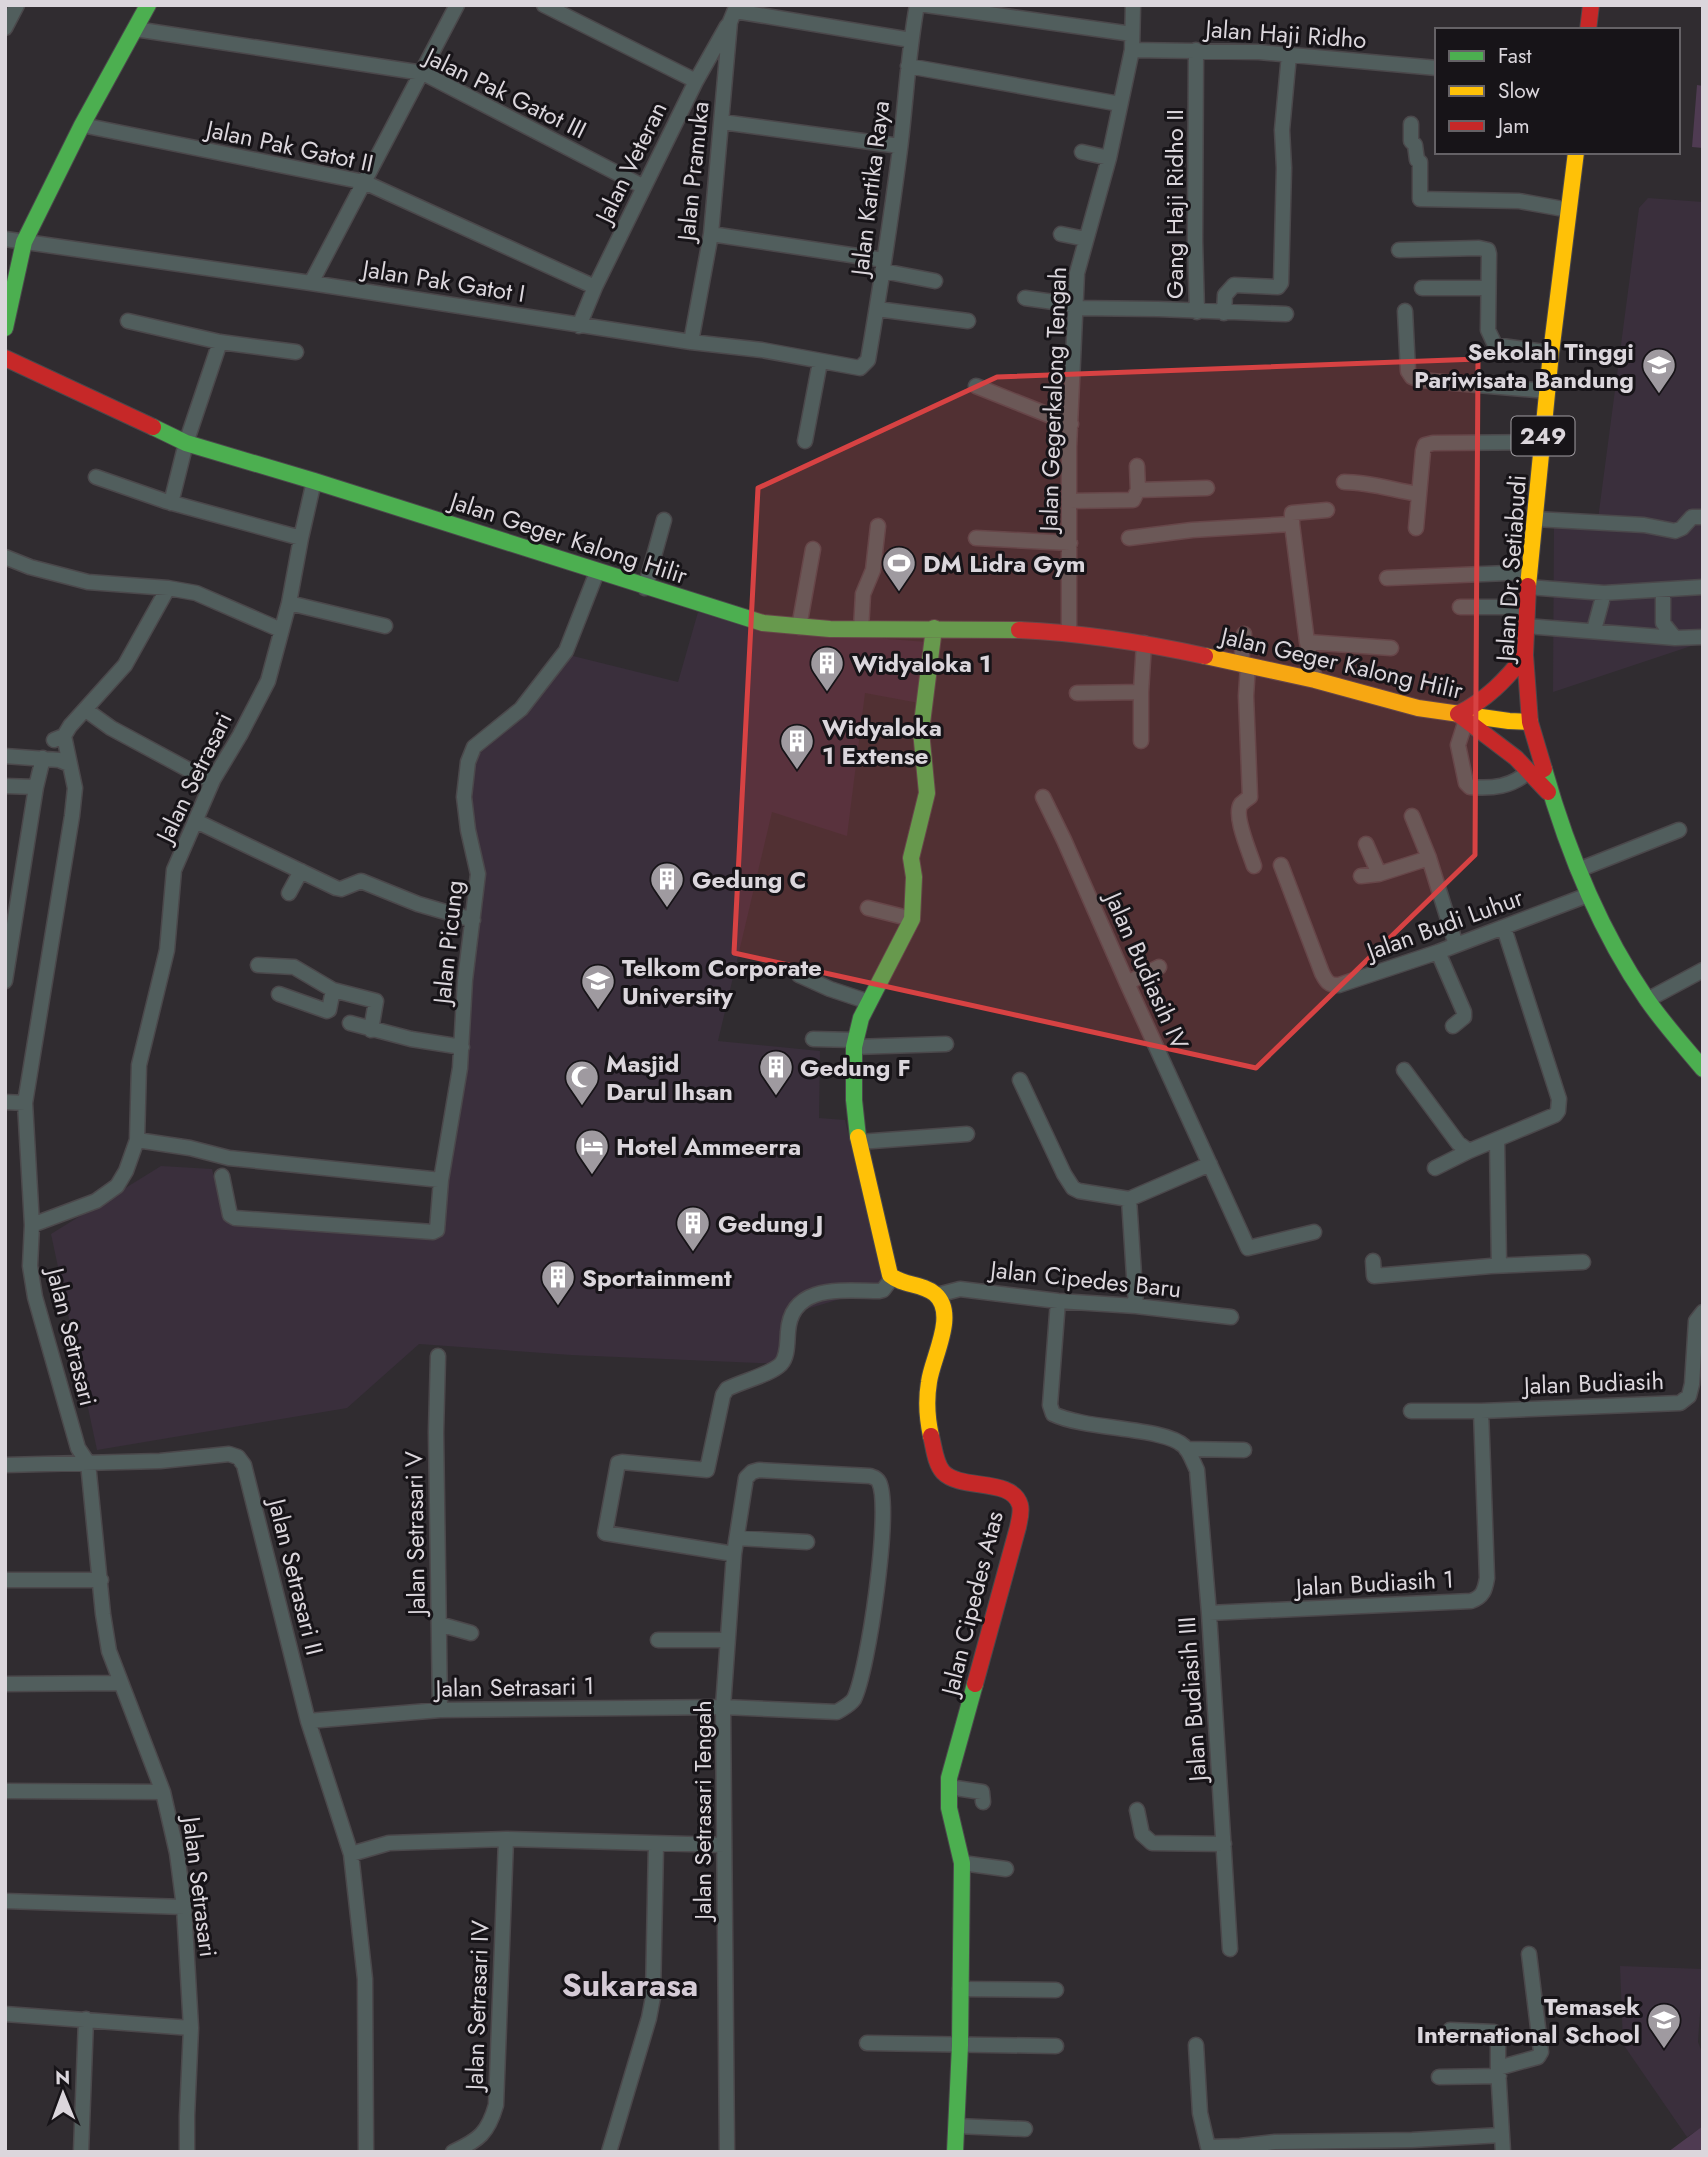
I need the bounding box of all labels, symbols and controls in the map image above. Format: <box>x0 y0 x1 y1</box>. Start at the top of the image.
street label: Jalan Haji Ridho <box>1201 11 1368 57</box>
legend <box>1435 28 1680 154</box>
street label: Jalan Pak Gatot III <box>417 37 593 147</box>
text: Fast <box>1498 41 1531 71</box>
text: Slow <box>1498 76 1540 106</box>
street label: Jalan Veteran <box>585 95 675 231</box>
street label: Jalan Kartika Raya <box>842 99 898 280</box>
street label: Jalan Pramuka <box>668 100 718 245</box>
street label: Gang Haji Ridho II <box>1157 109 1192 299</box>
street label: Jalan Pak Gatot II <box>200 111 377 181</box>
text: Jam <box>1495 111 1530 141</box>
street label: Jalan Pak Gatot I <box>357 250 528 311</box>
street label: Jalan Gegerkalong Tengah <box>1031 266 1075 535</box>
place label: Sekolah Tinggi Pariwisata Bandung <box>1414 334 1634 397</box>
school or university icon: Sekolah Tinggi Pariwisata Bandung <box>1640 346 1678 395</box>
road number: 249 <box>1512 416 1574 456</box>
street label: Jalan Dr. Setiabudi <box>1487 474 1535 665</box>
street label: Jalan Geger Kalong Hilir <box>443 482 693 593</box>
sports icon: DM Lidra Gym <box>880 544 918 593</box>
place label: DM Lidra Gym <box>923 546 1085 581</box>
street label: Jalan Geger Kalong Hilir <box>1215 617 1467 708</box>
building icon: Widyaloka 1 <box>808 644 846 693</box>
place label: Widyaloka 1 <box>852 646 991 681</box>
street label: Jalan Setrasari <box>146 706 241 851</box>
place label: Widyaloka 1 Extense <box>822 710 942 773</box>
building icon: Widyaloka 1 Extense <box>778 722 816 771</box>
building icon: Gedung C <box>648 860 686 909</box>
place label: Gedung C <box>692 862 806 897</box>
street label: Jalan Picung <box>424 879 472 1008</box>
street label: Jalan Budi Luhur <box>1359 879 1529 969</box>
street label: Jalan Budiasih IV <box>1095 884 1197 1055</box>
place label: Telkom Corporate University <box>622 950 822 1013</box>
school or university icon: Telkom Corporate University <box>579 962 617 1011</box>
place label: Masjid Darul Ihsan <box>606 1046 733 1109</box>
building icon: Gedung F <box>757 1048 795 1097</box>
place label: Gedung F <box>800 1050 911 1085</box>
mosque icon: Masjid Darul Ihsan <box>563 1058 601 1107</box>
hotel icon: Hotel Ammeerra <box>573 1127 611 1176</box>
place label: Hotel Ammeerra <box>616 1129 801 1164</box>
building icon: Gedung J <box>674 1204 712 1253</box>
place label: Gedung J <box>718 1206 823 1241</box>
street label: Jalan Cipedes Baru <box>986 1251 1183 1306</box>
building icon: Sportainment <box>539 1258 577 1307</box>
place label: Sportainment <box>582 1260 732 1295</box>
street label: Jalan Setrasari <box>37 1261 106 1410</box>
street label: Jalan Budiasih <box>1520 1363 1665 1403</box>
street label: Jalan Setrasari V <box>396 1451 434 1618</box>
street label: Jalan Setrasari II <box>259 1492 332 1659</box>
street label: Jalan Cipedes Atas <box>931 1507 1012 1702</box>
street label: Jalan Budiasih 1 <box>1292 1561 1455 1605</box>
street label: Jalan Budiasih III <box>1169 1615 1215 1786</box>
street label: Jalan Setrasari 1 <box>432 1668 595 1706</box>
street label: Jalan Setrasari Tengah <box>685 1700 720 1923</box>
street label: Jalan Setrasari <box>174 1812 226 1959</box>
street label: Jalan Setrasari IV <box>456 1919 497 2093</box>
district label: Sukarasa <box>562 1962 698 2008</box>
place label: Temasek International School <box>1416 1989 1640 2052</box>
school or university icon: Temasek International School <box>1645 2001 1683 2050</box>
north arrow <box>28 2059 98 2129</box>
text: N <box>55 2064 70 2091</box>

